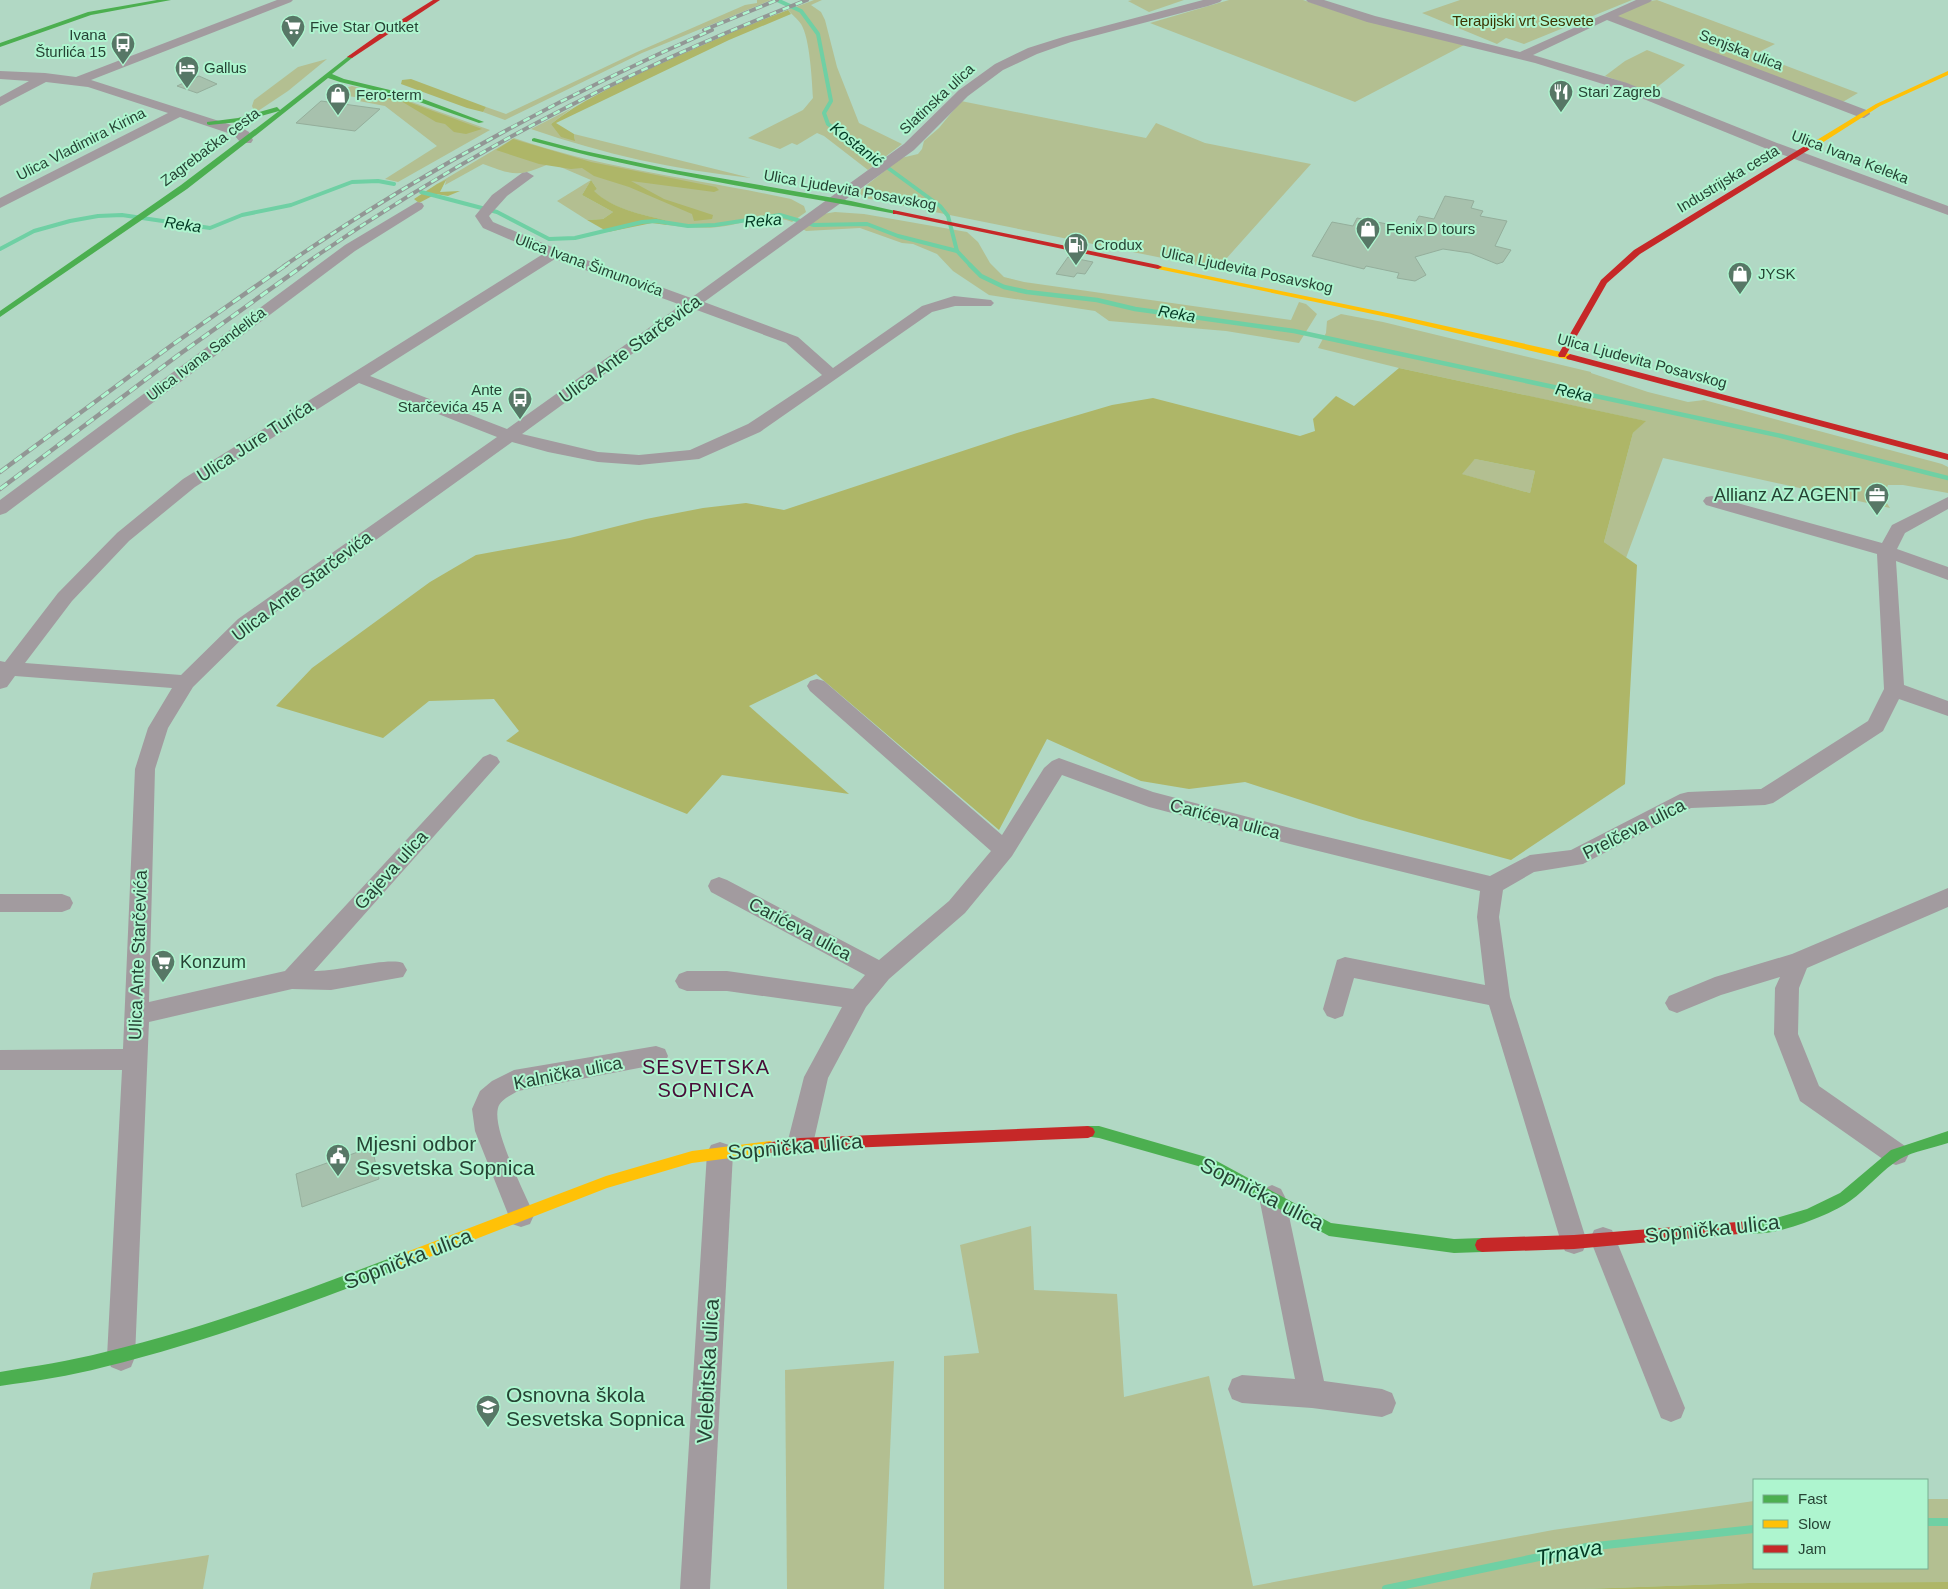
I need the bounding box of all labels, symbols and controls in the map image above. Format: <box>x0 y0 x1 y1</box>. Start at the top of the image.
park label: Terapijski vrt Sesvete <box>1452 12 1594 29</box>
supermarket icon: Five Star Outket <box>280 14 306 48</box>
place label: Five Star Outket <box>310 18 419 35</box>
place label: Ivana Šturlića 15 <box>35 26 107 60</box>
street label: Senjska ulica <box>1697 26 1786 74</box>
bus stop icon: Ivana Šturlića 15 <box>110 31 136 65</box>
hotel icon: Gallus <box>174 55 200 89</box>
place label: Gallus <box>204 59 247 76</box>
street label: Slatinska ulica <box>896 59 978 138</box>
restaurant icon: Stari Zagreb <box>1548 79 1574 113</box>
shop icon: Fero-term <box>325 82 351 116</box>
place label: Stari Zagreb <box>1578 83 1661 100</box>
place label: Fero-term <box>356 86 422 103</box>
street label: Ulica Vladimira Kirina <box>13 103 149 183</box>
street label: Zagrebačka cesta <box>157 104 263 189</box>
water label: Kostanić <box>827 119 886 170</box>
street label: Ulica Ivana Keleka <box>1789 126 1912 187</box>
street label: Industrijska cesta <box>1674 141 1782 216</box>
street label: Ulica Ljudevita Posavskog <box>762 166 938 213</box>
water label: Reka <box>744 211 782 230</box>
water label: Reka <box>163 213 203 236</box>
shop icon: Fenix D tours <box>1355 216 1381 250</box>
place label: Fenix D tours <box>1386 220 1475 237</box>
street label: Ulica Ivana Šimunovića <box>513 230 666 299</box>
fuel station icon: Crodux <box>1063 232 1089 266</box>
place label: Crodux <box>1094 236 1143 253</box>
street label: Ulica Ljudevita Posavskog <box>1160 243 1335 296</box>
shop icon: JYSK <box>1727 261 1753 295</box>
place label: JYSK <box>1758 265 1796 282</box>
street label: Ulica Ante Starčevića <box>555 290 705 407</box>
water label: Reka <box>1157 302 1197 325</box>
street label: Ulica Ivana Sandelića <box>143 303 269 404</box>
street label: Ulica Ljudevita Posavskog <box>1555 330 1729 391</box>
water label: Reka <box>1554 380 1594 405</box>
place label: Ante Starčevića 45 A <box>398 381 502 415</box>
bus stop icon: Ante Starčevića 45 A <box>507 386 533 420</box>
street label: Ulica Jure Turića <box>193 396 317 486</box>
office icon: Allianz AZ AGENT <box>1864 482 1890 516</box>
place label: Allianz AZ AGENT <box>1714 485 1860 505</box>
street label: Ulica Ante Starčevića <box>228 526 377 645</box>
street label: Prelčeva ulica <box>1580 794 1689 863</box>
street label: Carićeva ulica <box>1168 795 1283 844</box>
street label: Gajeva ulica <box>350 826 432 914</box>
street label: Ulica Ante Starčevića <box>125 869 151 1040</box>
street label: Carićeva ulica <box>745 894 855 965</box>
supermarket icon: Konzum <box>150 949 176 983</box>
place label: Konzum <box>180 952 246 972</box>
street label: Kalnička ulica <box>512 1052 625 1093</box>
district label: SESVETSKA SOPNICA <box>642 1056 770 1101</box>
street label: Sopnička ulica <box>727 1129 864 1164</box>
place label: Mjesni odbor Sesvetska Sopnica <box>356 1132 535 1179</box>
public building icon: Mjesni odbor Sesvetska Sopnica <box>325 1143 351 1177</box>
street label: Sopnička ulica <box>1197 1153 1328 1235</box>
street label: Sopnička ulica <box>1643 1210 1781 1247</box>
street label: Sopnička ulica <box>340 1223 475 1294</box>
street label: Velebitska ulica <box>692 1298 723 1444</box>
place label: Osnovna škola Sesvetska Sopnica <box>506 1383 685 1430</box>
school or university icon: Osnovna škola Sesvetska Sopnica <box>475 1394 501 1428</box>
legend <box>1753 1479 1928 1569</box>
text: Fast <box>1798 1490 1828 1507</box>
text: Slow <box>1798 1515 1831 1532</box>
water label: Trnava <box>1534 1534 1604 1571</box>
text: Jam <box>1798 1540 1826 1557</box>

